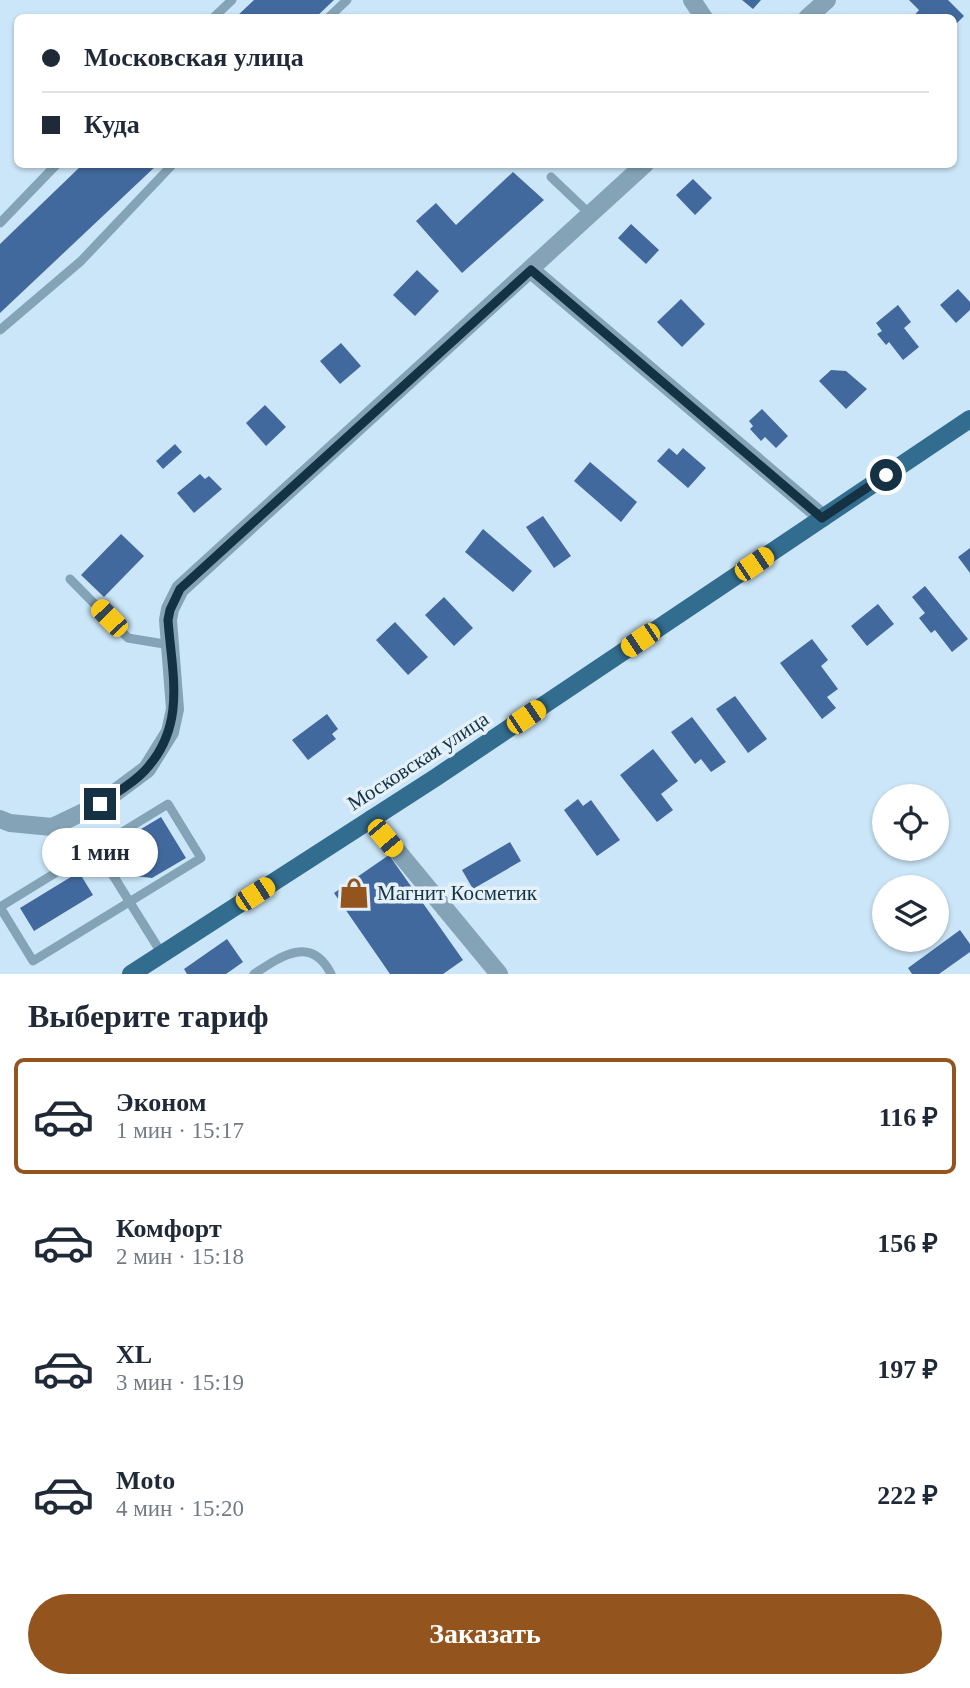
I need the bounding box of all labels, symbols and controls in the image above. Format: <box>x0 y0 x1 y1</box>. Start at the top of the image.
text: Московская улица <box>84 43 304 72</box>
text: Куда <box>84 110 140 139</box>
route start <box>870 459 902 491</box>
car <box>731 544 778 584</box>
car <box>87 596 132 640</box>
car <box>617 620 664 660</box>
car <box>503 697 550 737</box>
street label: Московская улица <box>343 706 494 816</box>
map controls <box>872 784 949 952</box>
button: locate <box>872 784 949 861</box>
route end <box>84 788 116 820</box>
car <box>364 815 407 861</box>
callout: 1 мин <box>42 828 158 878</box>
text: 1 мин <box>70 840 130 865</box>
car <box>232 874 279 914</box>
button: layers <box>872 875 949 952</box>
shop icon: Магнит Косметик <box>337 876 371 910</box>
place label: Магнит Косметик <box>377 881 538 905</box>
text: Выберите тариф <box>28 998 269 1034</box>
icon: car <box>32 1085 95 1148</box>
text: Эконом <box>116 1088 206 1117</box>
text: 116 ₽ <box>879 1103 938 1132</box>
text: 1 мин · 15:17 <box>116 1118 244 1143</box>
icon: car <box>32 1211 95 1274</box>
text: Комфорт <box>116 1214 222 1243</box>
text: 156 ₽ <box>877 1229 938 1258</box>
text: 2 мин · 15:18 <box>116 1244 244 1269</box>
icon: car <box>32 1337 95 1400</box>
text: XL <box>116 1340 152 1369</box>
text: 197 ₽ <box>877 1355 938 1384</box>
text: 3 мин · 15:19 <box>116 1370 244 1395</box>
icon: car <box>32 1463 95 1526</box>
text: Moto <box>116 1466 175 1495</box>
text: 222 ₽ <box>877 1481 938 1510</box>
text: 4 мин · 15:20 <box>116 1496 244 1521</box>
button: Заказать <box>28 1594 942 1674</box>

